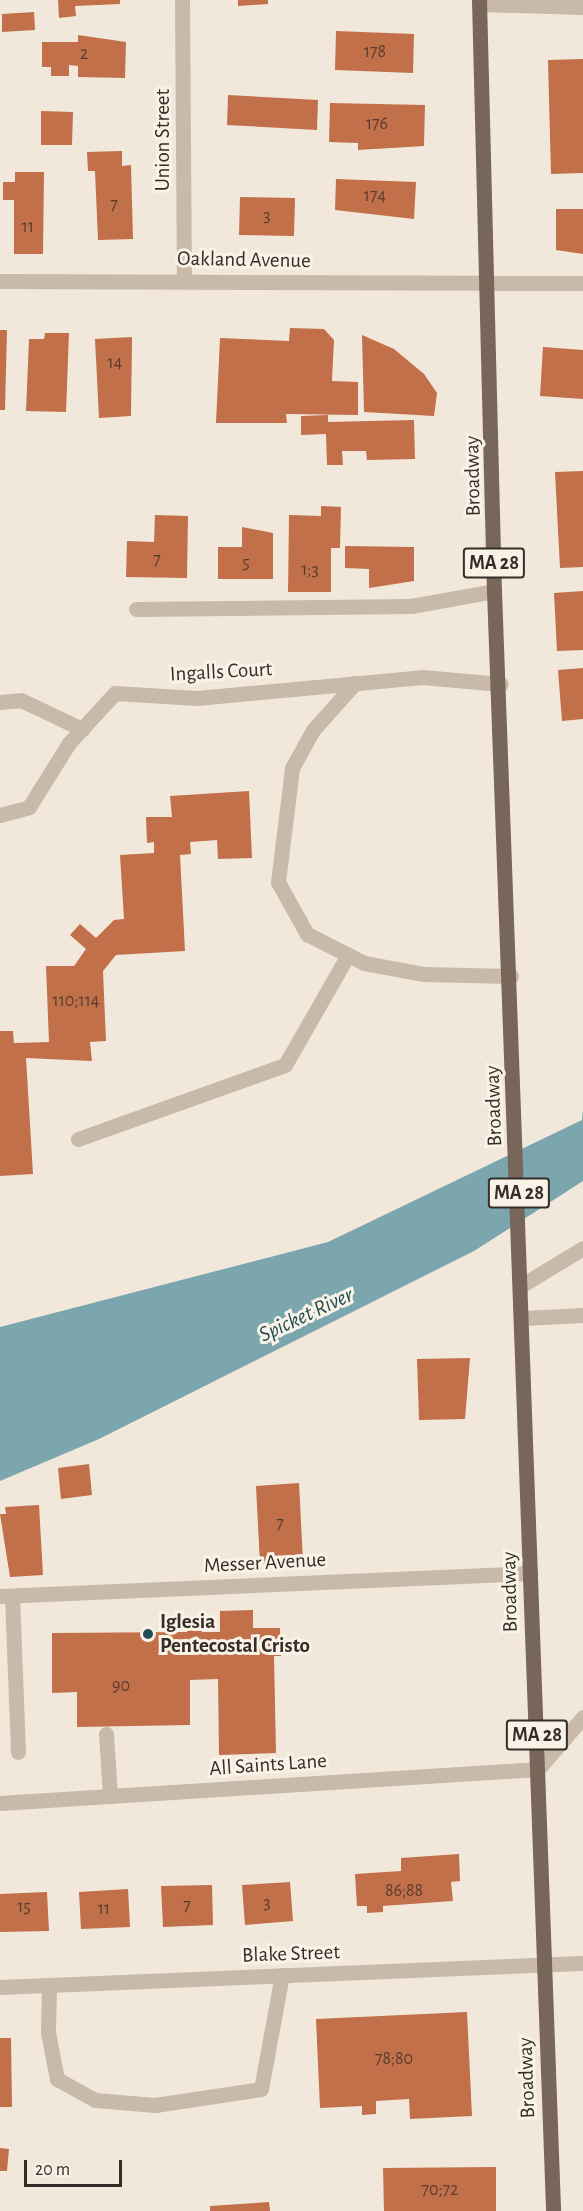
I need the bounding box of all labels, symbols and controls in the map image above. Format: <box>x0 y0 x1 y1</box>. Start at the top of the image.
house number: 178 <box>364 41 386 63</box>
house number: 2 <box>80 43 88 65</box>
street label: Union Street <box>150 89 176 191</box>
house number: 176 <box>366 113 388 135</box>
house number: 174 <box>364 185 386 207</box>
house number: 7 <box>110 194 118 216</box>
house number: 3 <box>263 205 271 227</box>
house number: 11 <box>22 216 34 238</box>
street label: Oakland Avenue <box>177 246 311 274</box>
house number: 14 <box>108 352 122 374</box>
street label: Broadway <box>460 435 486 517</box>
road number: MA 28 <box>462 546 526 580</box>
house number: 7 <box>153 549 161 571</box>
house number: 5 <box>242 552 250 574</box>
house number: 1;3 <box>301 559 319 581</box>
street label: Ingalls Court <box>169 657 273 687</box>
house number: 110;114 <box>52 990 100 1012</box>
street label: Broadway <box>480 1065 508 1147</box>
road number: MA 28 <box>488 1176 550 1210</box>
water label: Spicket River <box>255 1282 357 1348</box>
house number: 7 <box>276 1513 284 1535</box>
street label: Messer Avenue <box>203 1547 327 1579</box>
street label: Broadway <box>497 1551 523 1633</box>
place label: Iglesia Pentecostal Cristo <box>160 1609 310 1659</box>
marker: Iglesia Pentecostal Cristo <box>141 1627 155 1641</box>
house number: 90 <box>112 1675 130 1697</box>
road number: MA 28 <box>506 1718 568 1752</box>
street label: All Saints Lane <box>208 1748 328 1782</box>
house number: 86;88 <box>385 1880 423 1902</box>
house number: 3 <box>263 1892 271 1914</box>
house number: 7 <box>183 1895 191 1917</box>
house number: 15 <box>17 1896 31 1918</box>
house number: 11 <box>98 1898 110 1920</box>
street label: Blake Street <box>242 1940 340 1968</box>
street label: Broadway <box>513 2037 541 2119</box>
house number: 78;80 <box>375 2048 413 2070</box>
scale bar <box>27 2148 124 2186</box>
text: 20 m <box>35 2161 70 2179</box>
house number: 70;72 <box>422 2179 458 2201</box>

